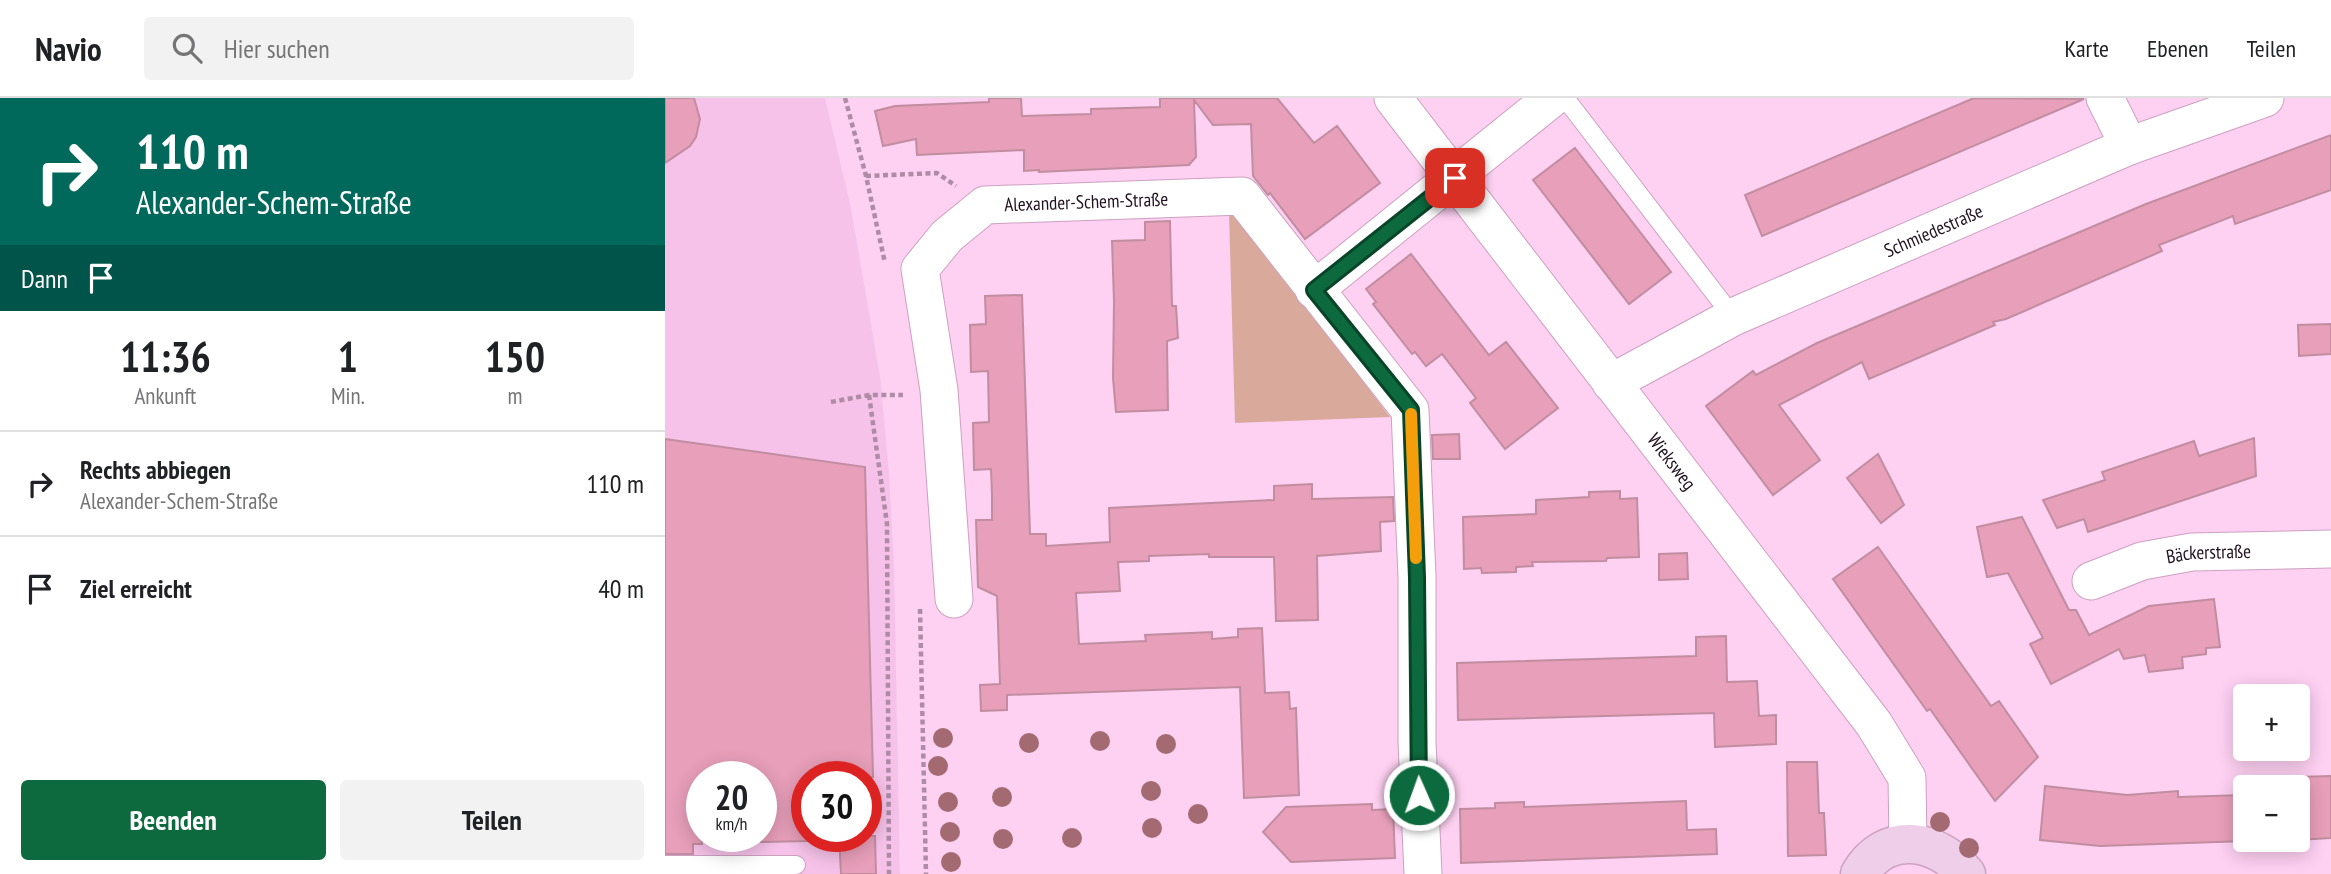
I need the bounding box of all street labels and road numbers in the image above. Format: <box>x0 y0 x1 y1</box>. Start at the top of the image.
street label: Alexander-Schem-Straße <box>1004 187 1169 216</box>
street label: Schmiedestraße <box>1880 199 1987 262</box>
street label: Wieksweg <box>1643 428 1702 494</box>
street label: Bäckerstraße <box>2164 539 2251 568</box>

